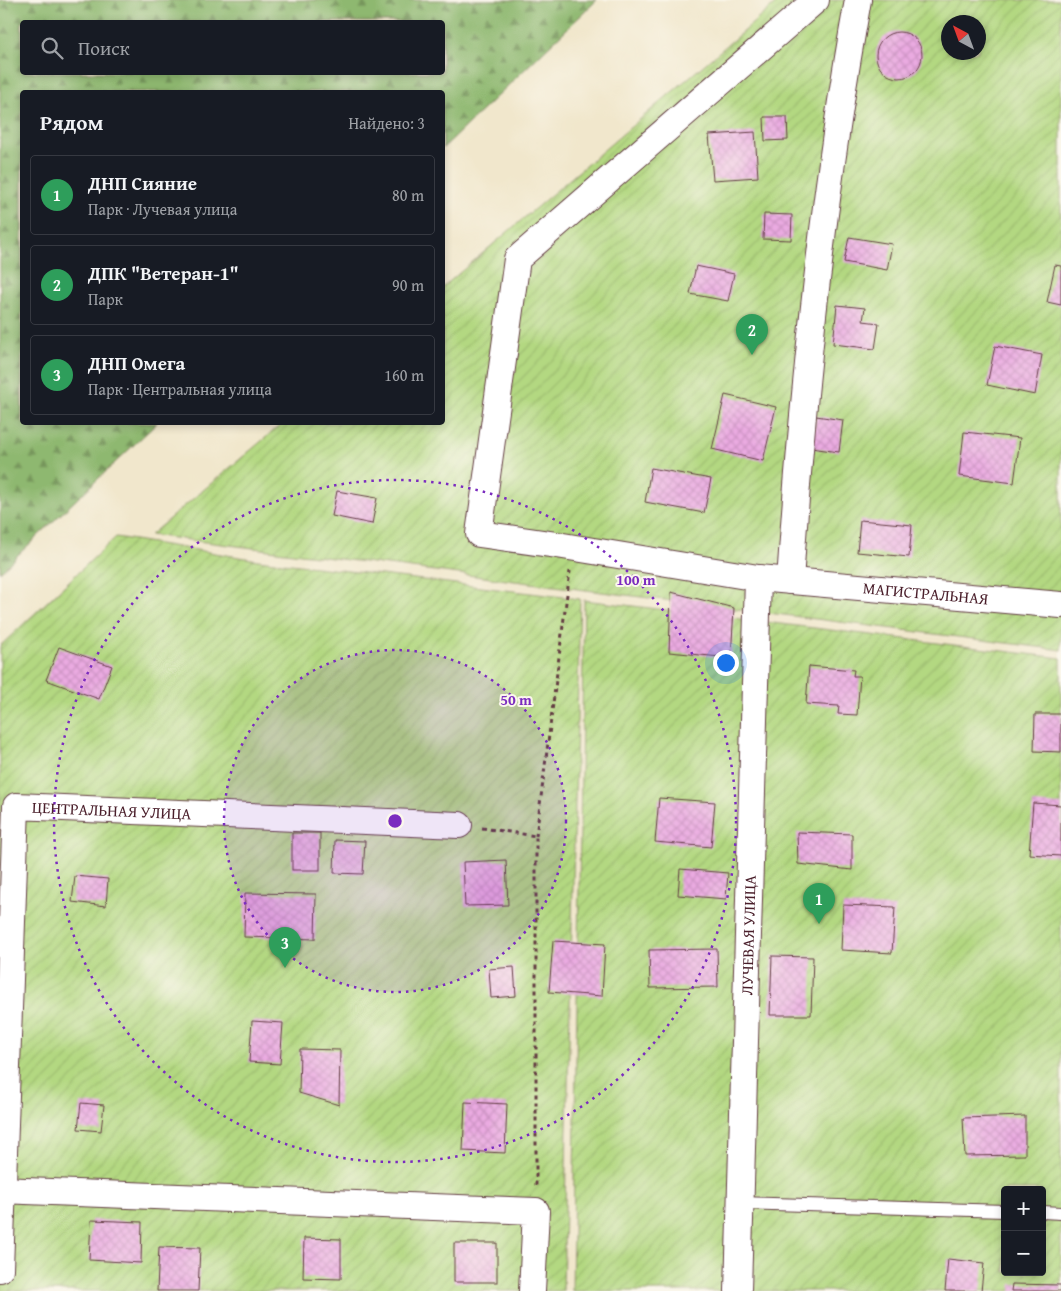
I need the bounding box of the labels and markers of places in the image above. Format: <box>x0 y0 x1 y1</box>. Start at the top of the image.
pin: 2 <box>736 314 768 355</box>
centre of rings <box>386 812 404 830</box>
pin: 1 <box>803 883 835 924</box>
pin: 3 <box>269 927 301 968</box>

